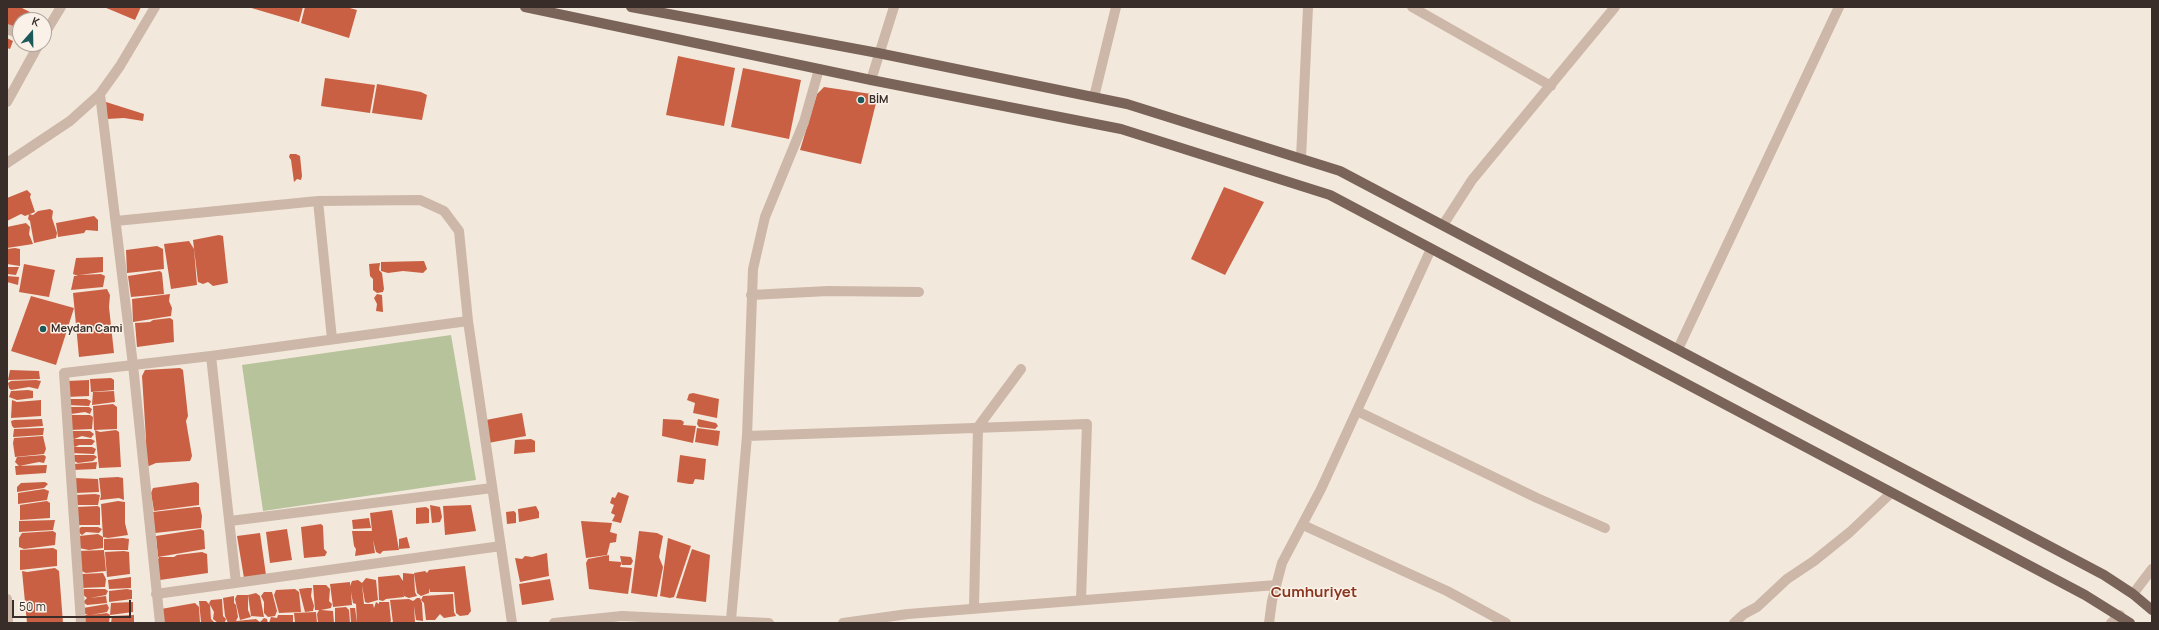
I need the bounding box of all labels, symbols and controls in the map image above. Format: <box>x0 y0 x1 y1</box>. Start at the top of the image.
north arrow <box>12 12 52 52</box>
text: K <box>30 13 42 29</box>
place label: BİM <box>869 93 888 107</box>
marker: BİM <box>856 95 866 105</box>
place label: Meydan Cami <box>51 322 122 336</box>
marker: Meydan Cami <box>38 324 48 334</box>
district label: Cumhuriyet <box>1271 584 1357 602</box>
scale bar <box>14 592 133 618</box>
text: 50 m <box>19 598 46 615</box>

